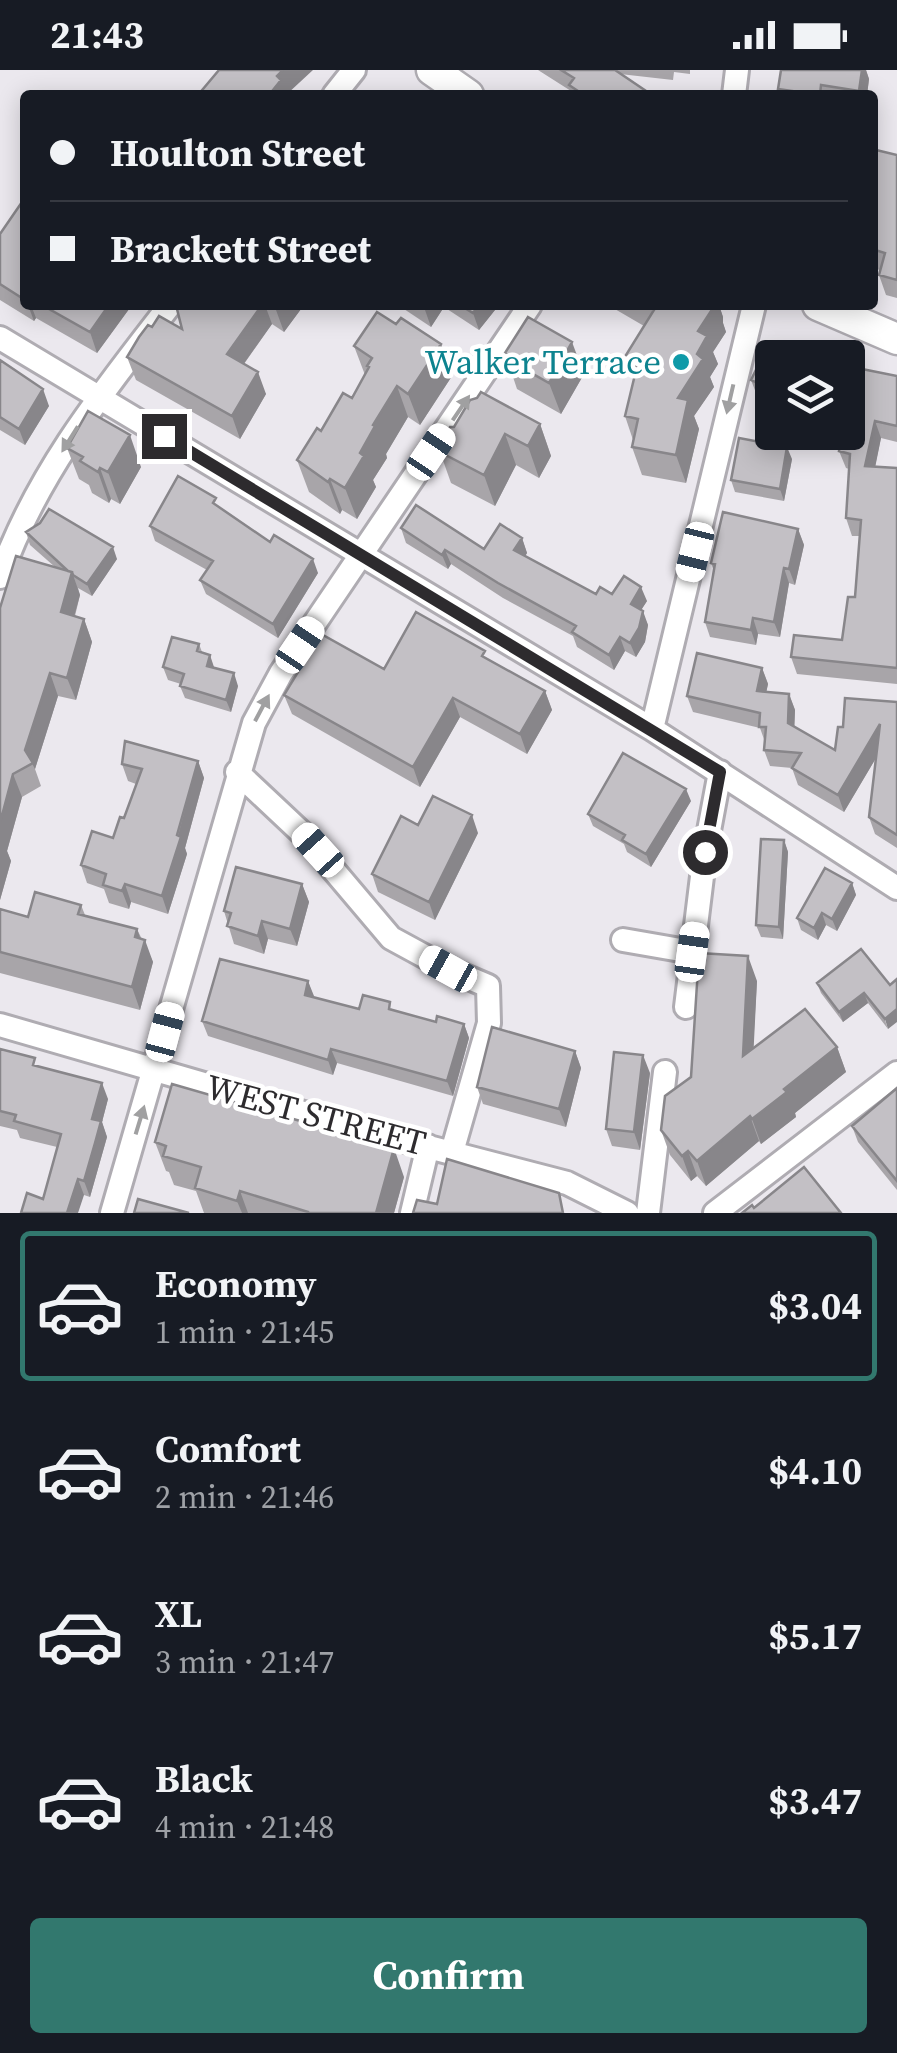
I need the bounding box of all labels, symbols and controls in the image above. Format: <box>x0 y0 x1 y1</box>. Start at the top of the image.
text: 21:43 <box>50 9 144 61</box>
text: Houlton Street <box>110 127 365 179</box>
text: Brackett Street <box>110 223 371 275</box>
place label: Walker Terrace <box>424 338 661 386</box>
map controls <box>755 340 865 450</box>
button: layers <box>755 340 865 450</box>
marker: Walker Terrace <box>670 351 692 373</box>
one-way arrow <box>721 384 737 415</box>
one-way arrow <box>451 395 470 422</box>
route end <box>142 414 187 459</box>
car <box>402 419 460 485</box>
one-way arrow <box>61 426 79 453</box>
car <box>673 519 717 585</box>
car <box>271 612 329 678</box>
one-way arrow <box>253 693 270 722</box>
car <box>287 818 349 882</box>
route start <box>683 830 728 875</box>
car <box>673 920 711 984</box>
car <box>414 941 482 997</box>
car <box>143 999 187 1065</box>
street label: WEST STREET <box>201 1063 431 1167</box>
one-way arrow <box>133 1104 148 1134</box>
text: Economy <box>155 1258 317 1310</box>
icon: car <box>35 1261 125 1351</box>
text: $3.04 <box>768 1280 862 1332</box>
text: 1 min · 21:45 <box>155 1310 334 1354</box>
text: Comfort <box>155 1423 301 1475</box>
icon: car <box>35 1426 125 1516</box>
text: $4.10 <box>768 1445 862 1497</box>
text: 2 min · 21:46 <box>155 1475 334 1519</box>
text: XL <box>155 1588 202 1640</box>
icon: car <box>35 1591 125 1681</box>
text: $5.17 <box>768 1610 862 1662</box>
text: 3 min · 21:47 <box>155 1640 334 1684</box>
text: Black <box>155 1753 253 1805</box>
icon: car <box>35 1756 125 1846</box>
text: $3.47 <box>768 1775 862 1827</box>
text: 4 min · 21:48 <box>155 1805 334 1849</box>
button: Confirm <box>30 1918 867 2033</box>

